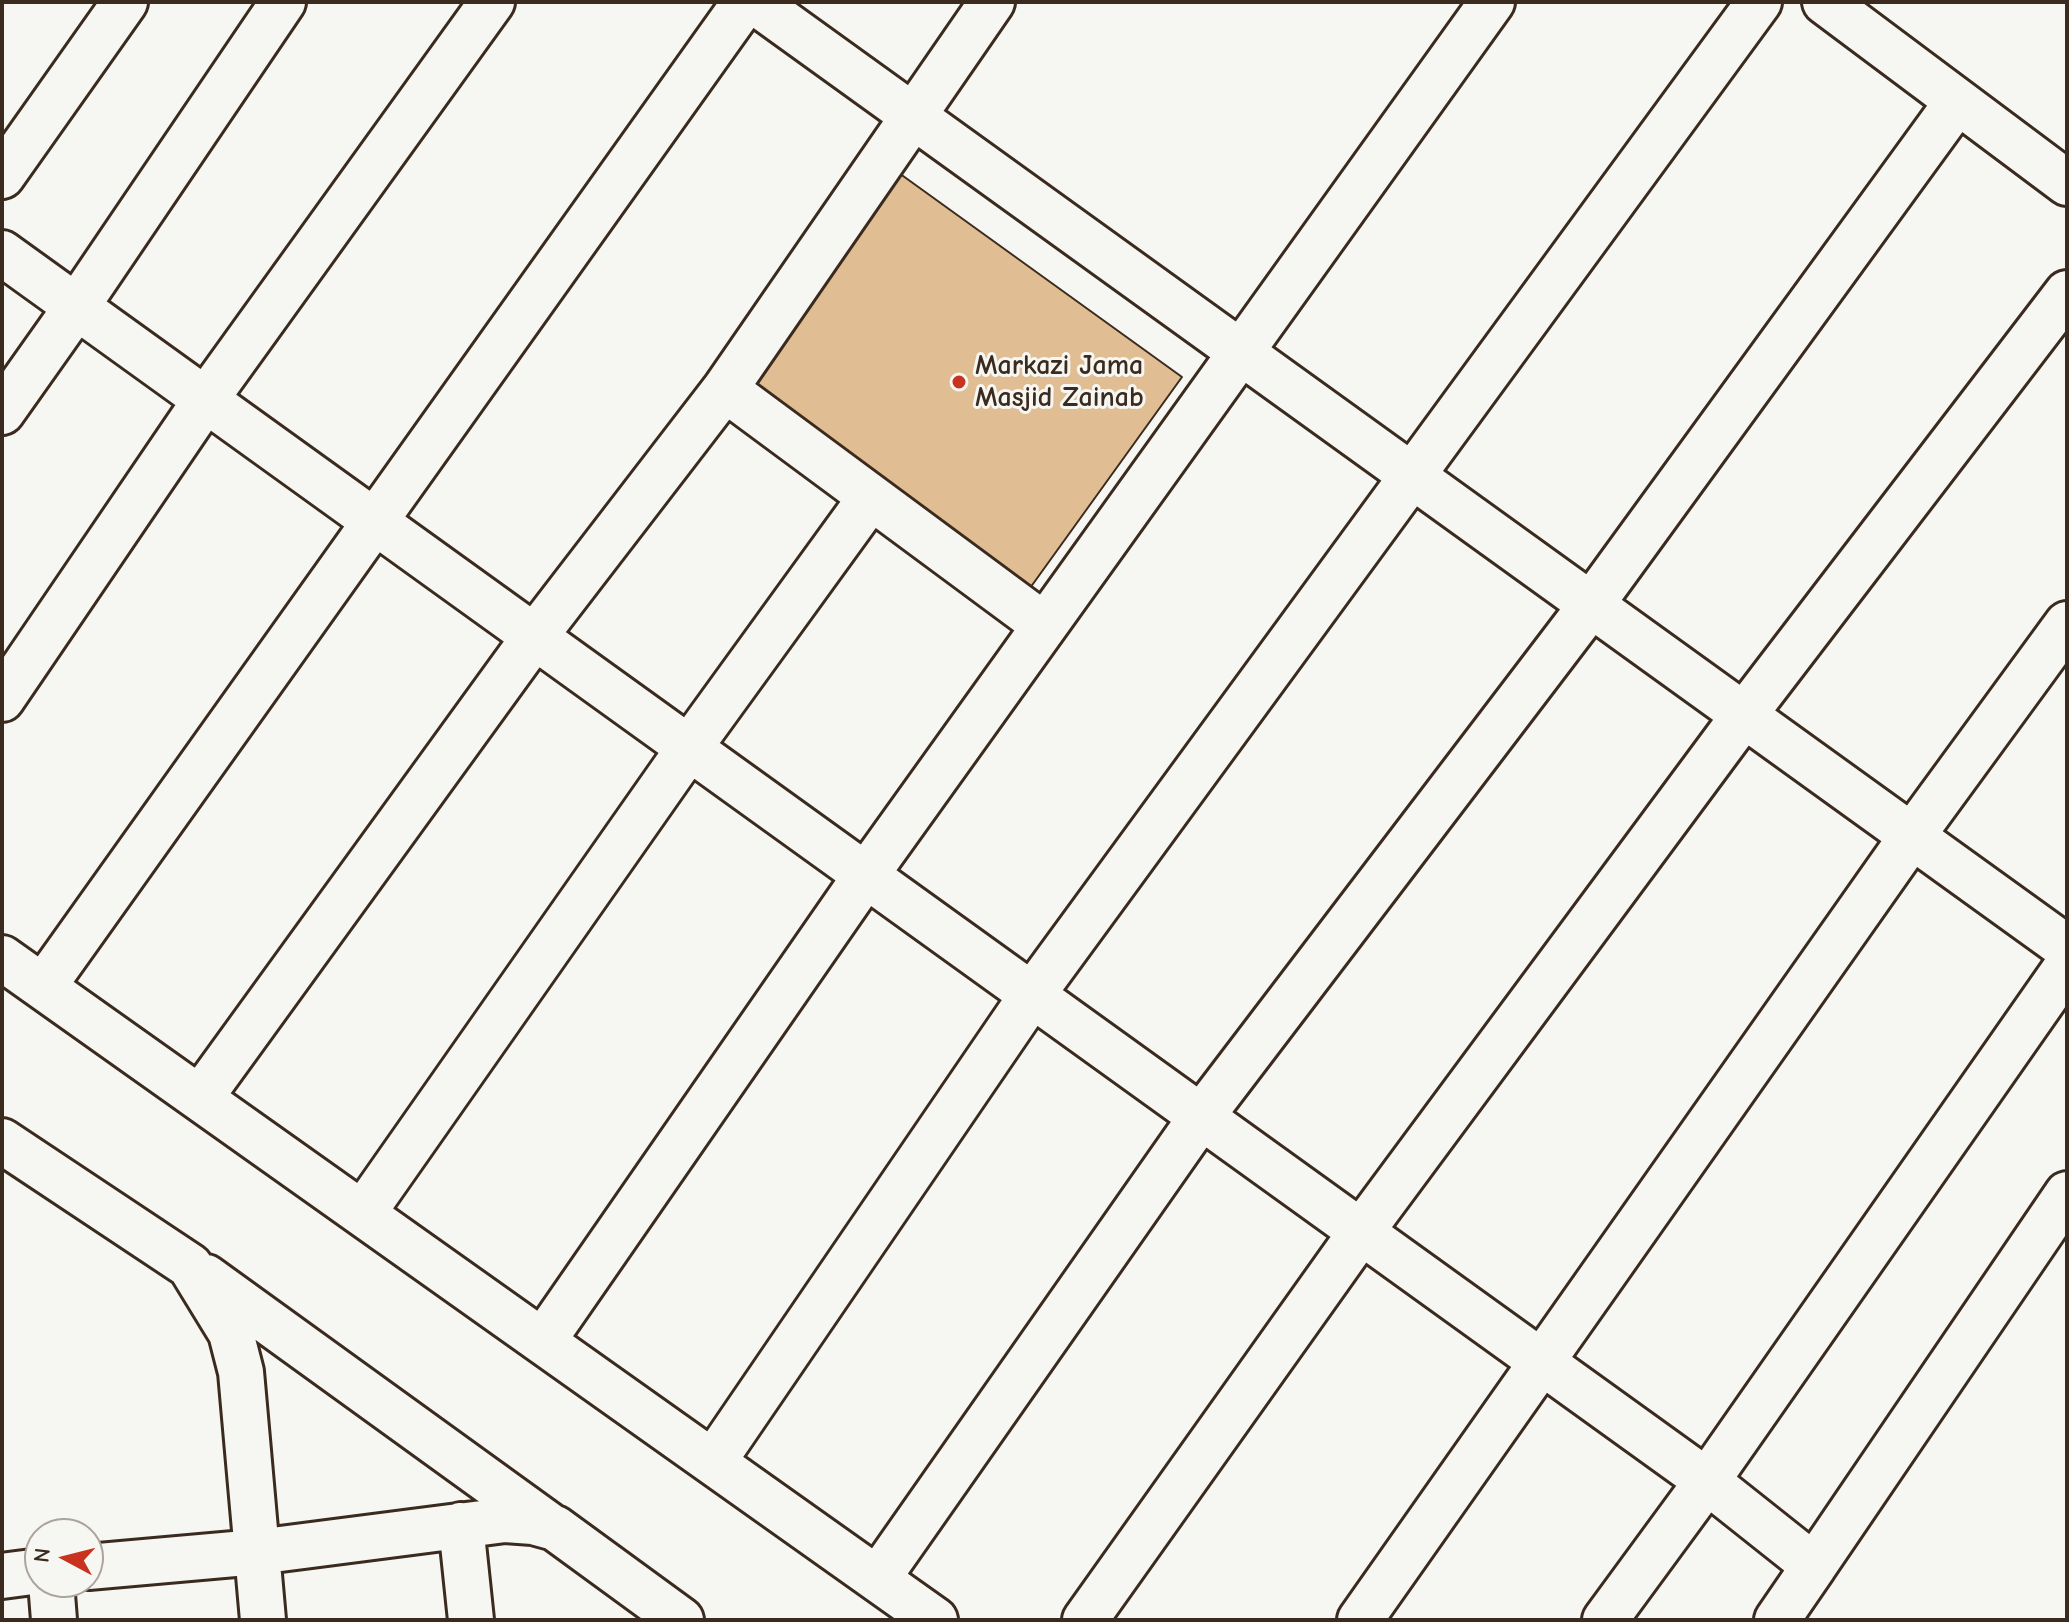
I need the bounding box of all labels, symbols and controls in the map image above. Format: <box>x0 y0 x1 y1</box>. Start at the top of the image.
place label: Markazi Jama Masjid Zainab <box>975 349 1144 415</box>
marker: Markazi Jama Masjid Zainab <box>950 373 968 391</box>
north arrow <box>24 1518 104 1598</box>
text: N <box>28 1547 56 1564</box>

